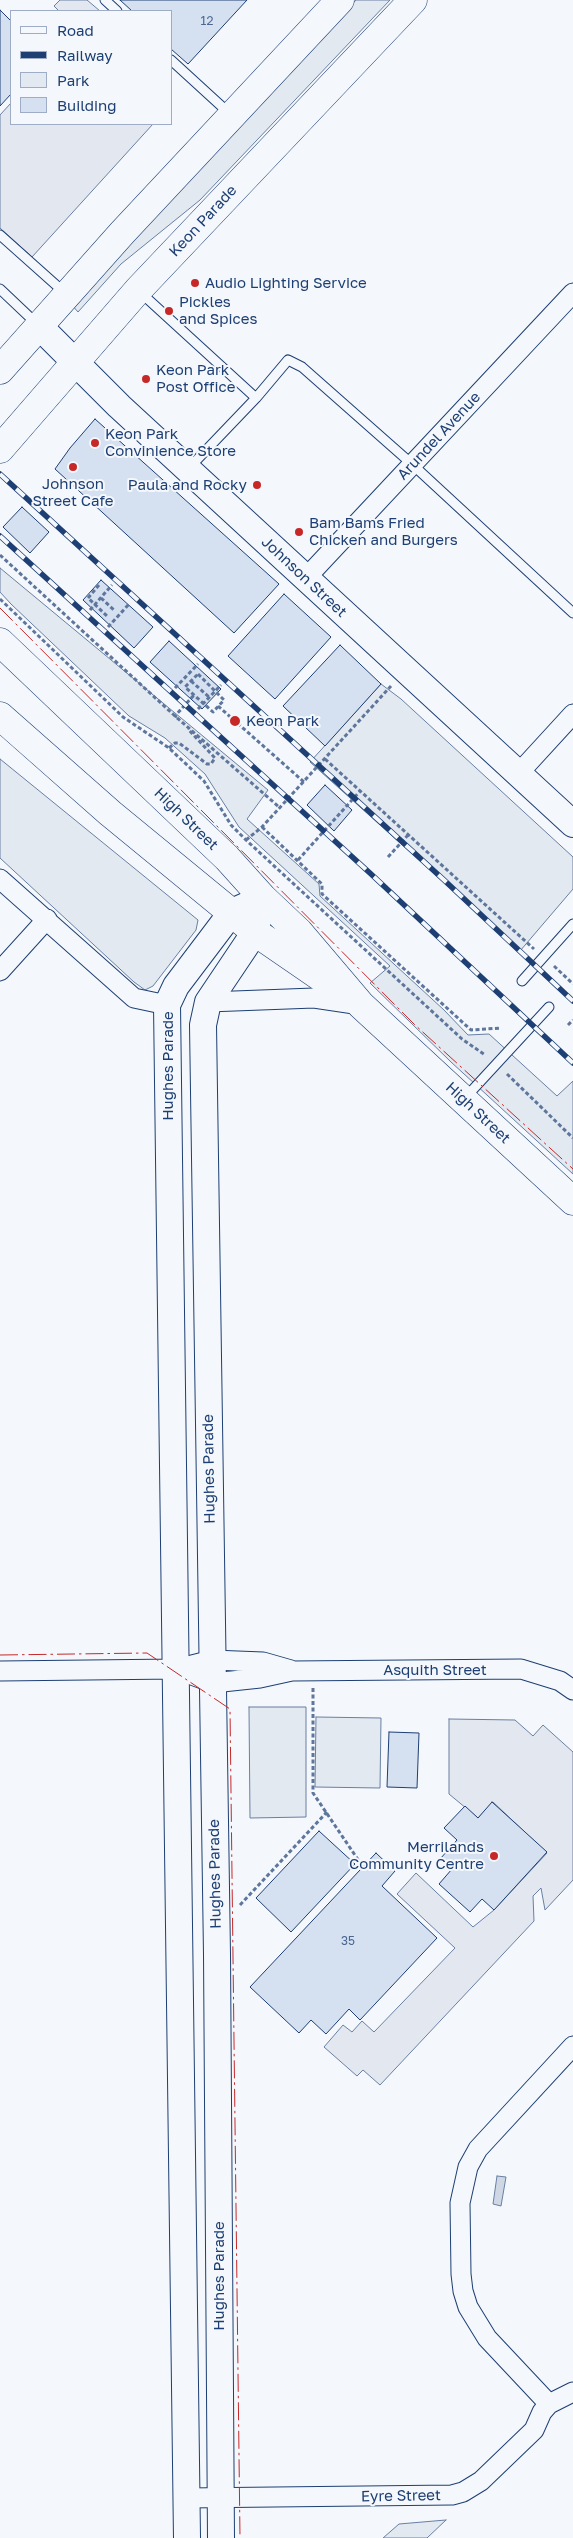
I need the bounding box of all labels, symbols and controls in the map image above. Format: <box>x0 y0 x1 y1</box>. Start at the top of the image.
legend <box>10 10 172 125</box>
house number: 12 <box>201 14 213 28</box>
text: Road <box>57 21 94 39</box>
text: Railway <box>57 46 113 64</box>
text: Park <box>57 71 89 89</box>
text: Building <box>57 96 117 114</box>
street label: Keon Parade <box>165 182 241 260</box>
place label: Audio Lighting Service <box>205 274 367 292</box>
marker: Audio Lighting Service <box>189 277 201 289</box>
place label: Pickles and Spices <box>179 293 257 328</box>
marker: Pickles and Spices <box>163 305 175 317</box>
place label: Keon Park Post Office <box>156 361 235 396</box>
marker: Keon Park Post Office <box>140 373 152 385</box>
street label: Arundel Avenue <box>394 388 484 484</box>
place label: Keon Park Convinience Store <box>105 425 236 460</box>
marker: Keon Park Convinience Store <box>89 437 101 449</box>
marker: Johnson Street Cafe <box>67 461 79 473</box>
place label: Johnson Street Cafe <box>33 475 113 510</box>
place label: Paula and Rocky <box>128 476 247 494</box>
marker: Paula and Rocky <box>251 479 263 491</box>
place label: Bam Bams Fried Chicken and Burgers <box>309 514 458 549</box>
marker: Bam Bams Fried Chicken and Burgers <box>293 526 305 538</box>
street label: Johnson Street <box>258 533 350 621</box>
place label: Keon Park <box>246 712 319 730</box>
marker: Keon Park <box>228 714 242 728</box>
street label: High Street <box>150 784 222 854</box>
street label: Hughes Parade <box>159 1011 177 1121</box>
street label: High Street <box>442 1078 514 1148</box>
street label: Hughes Parade <box>199 1414 219 1524</box>
street label: Asquith Street <box>383 1661 487 1679</box>
street label: Hughes Parade <box>205 1819 225 1929</box>
place label: Merrilands Community Centre <box>349 1838 484 1873</box>
marker: Merrilands Community Centre <box>488 1850 500 1862</box>
house number: 35 <box>341 1934 355 1948</box>
street label: Hughes Parade <box>210 2221 228 2331</box>
street label: Eyre Street <box>361 2486 441 2506</box>

